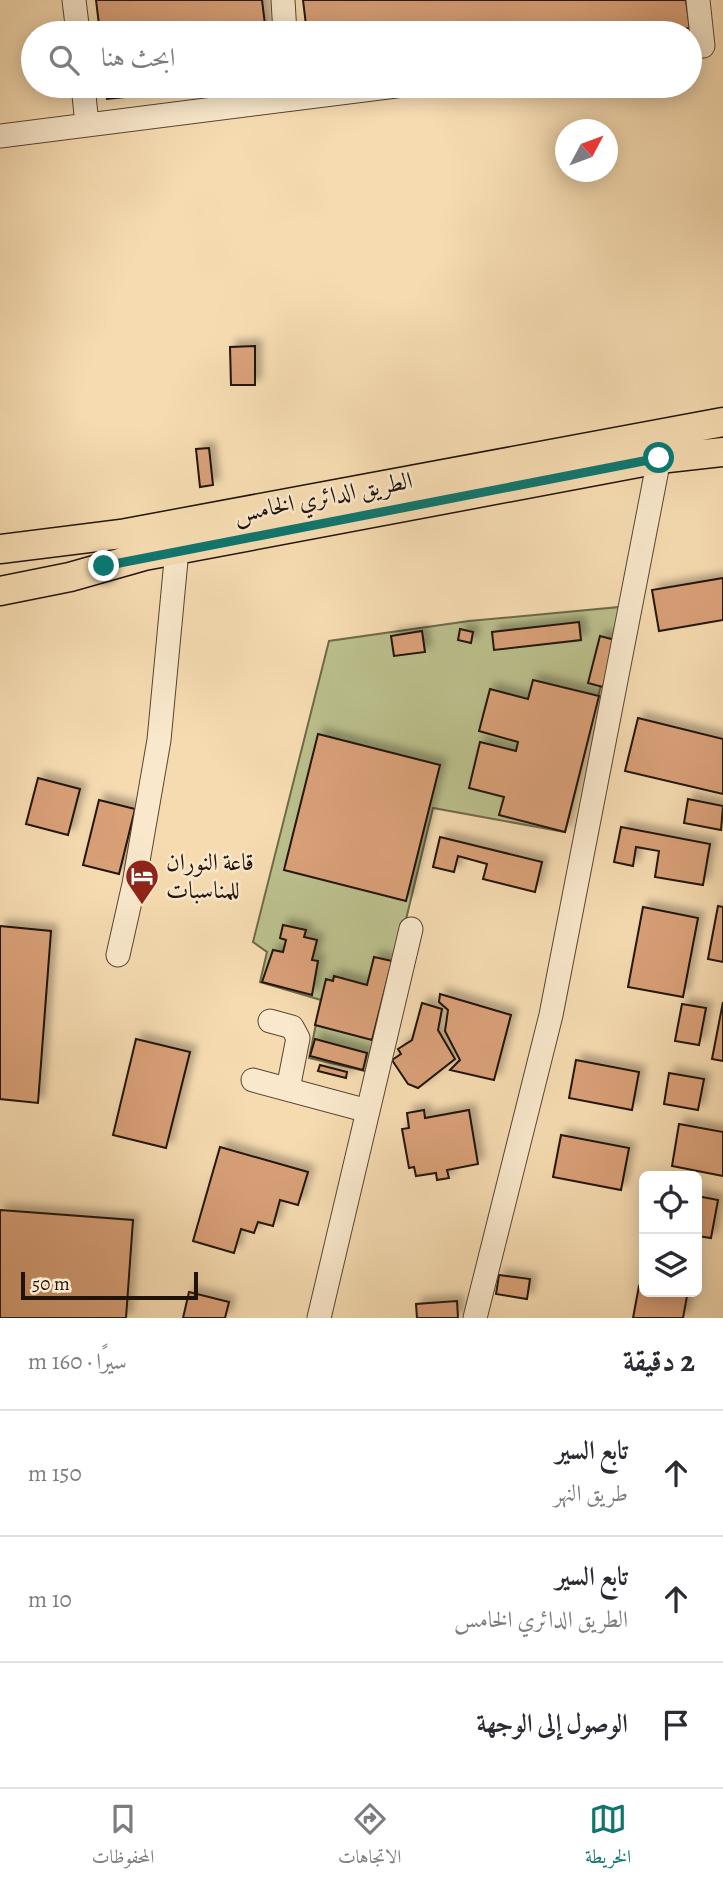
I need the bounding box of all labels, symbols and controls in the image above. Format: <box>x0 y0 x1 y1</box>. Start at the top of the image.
search box <box>21 21 702 98</box>
text: ابحث هنا <box>101 40 176 75</box>
icon: search <box>45 41 83 79</box>
north arrow <box>555 119 618 182</box>
route start <box>643 442 674 473</box>
street label: الطريق الدائري الخامس <box>231 464 416 533</box>
route end <box>88 550 119 581</box>
place label: قاعة النوران للمناسبات <box>166 846 254 906</box>
hotel icon: قاعة النوران للمناسبات <box>123 857 161 906</box>
map controls <box>639 1171 702 1297</box>
button: locate <box>639 1171 702 1234</box>
button: layers <box>639 1234 702 1297</box>
scale bar <box>21 1269 198 1301</box>
text: 50 m <box>32 1271 70 1297</box>
text: 2 دقيقة <box>623 1341 695 1381</box>
text: سيرًا · 160 m <box>28 1346 127 1377</box>
text: تابع السير <box>556 1433 628 1468</box>
icon: ahead <box>657 1454 695 1492</box>
text: 150 m <box>28 1458 82 1489</box>
text: طريق النهر <box>554 1478 628 1509</box>
text: تابع السير <box>556 1559 628 1594</box>
icon: ahead <box>657 1580 695 1618</box>
text: 10 m <box>28 1584 72 1615</box>
text: الطريق الدائري الخامس <box>454 1604 628 1635</box>
text: الوصول إلى الوجهة <box>476 1706 628 1741</box>
icon: arrive <box>657 1706 695 1744</box>
tab: المحفوظات <box>92 1800 154 1875</box>
tab: الاتجاهات <box>338 1800 401 1875</box>
tab: الخريطة <box>585 1800 631 1875</box>

